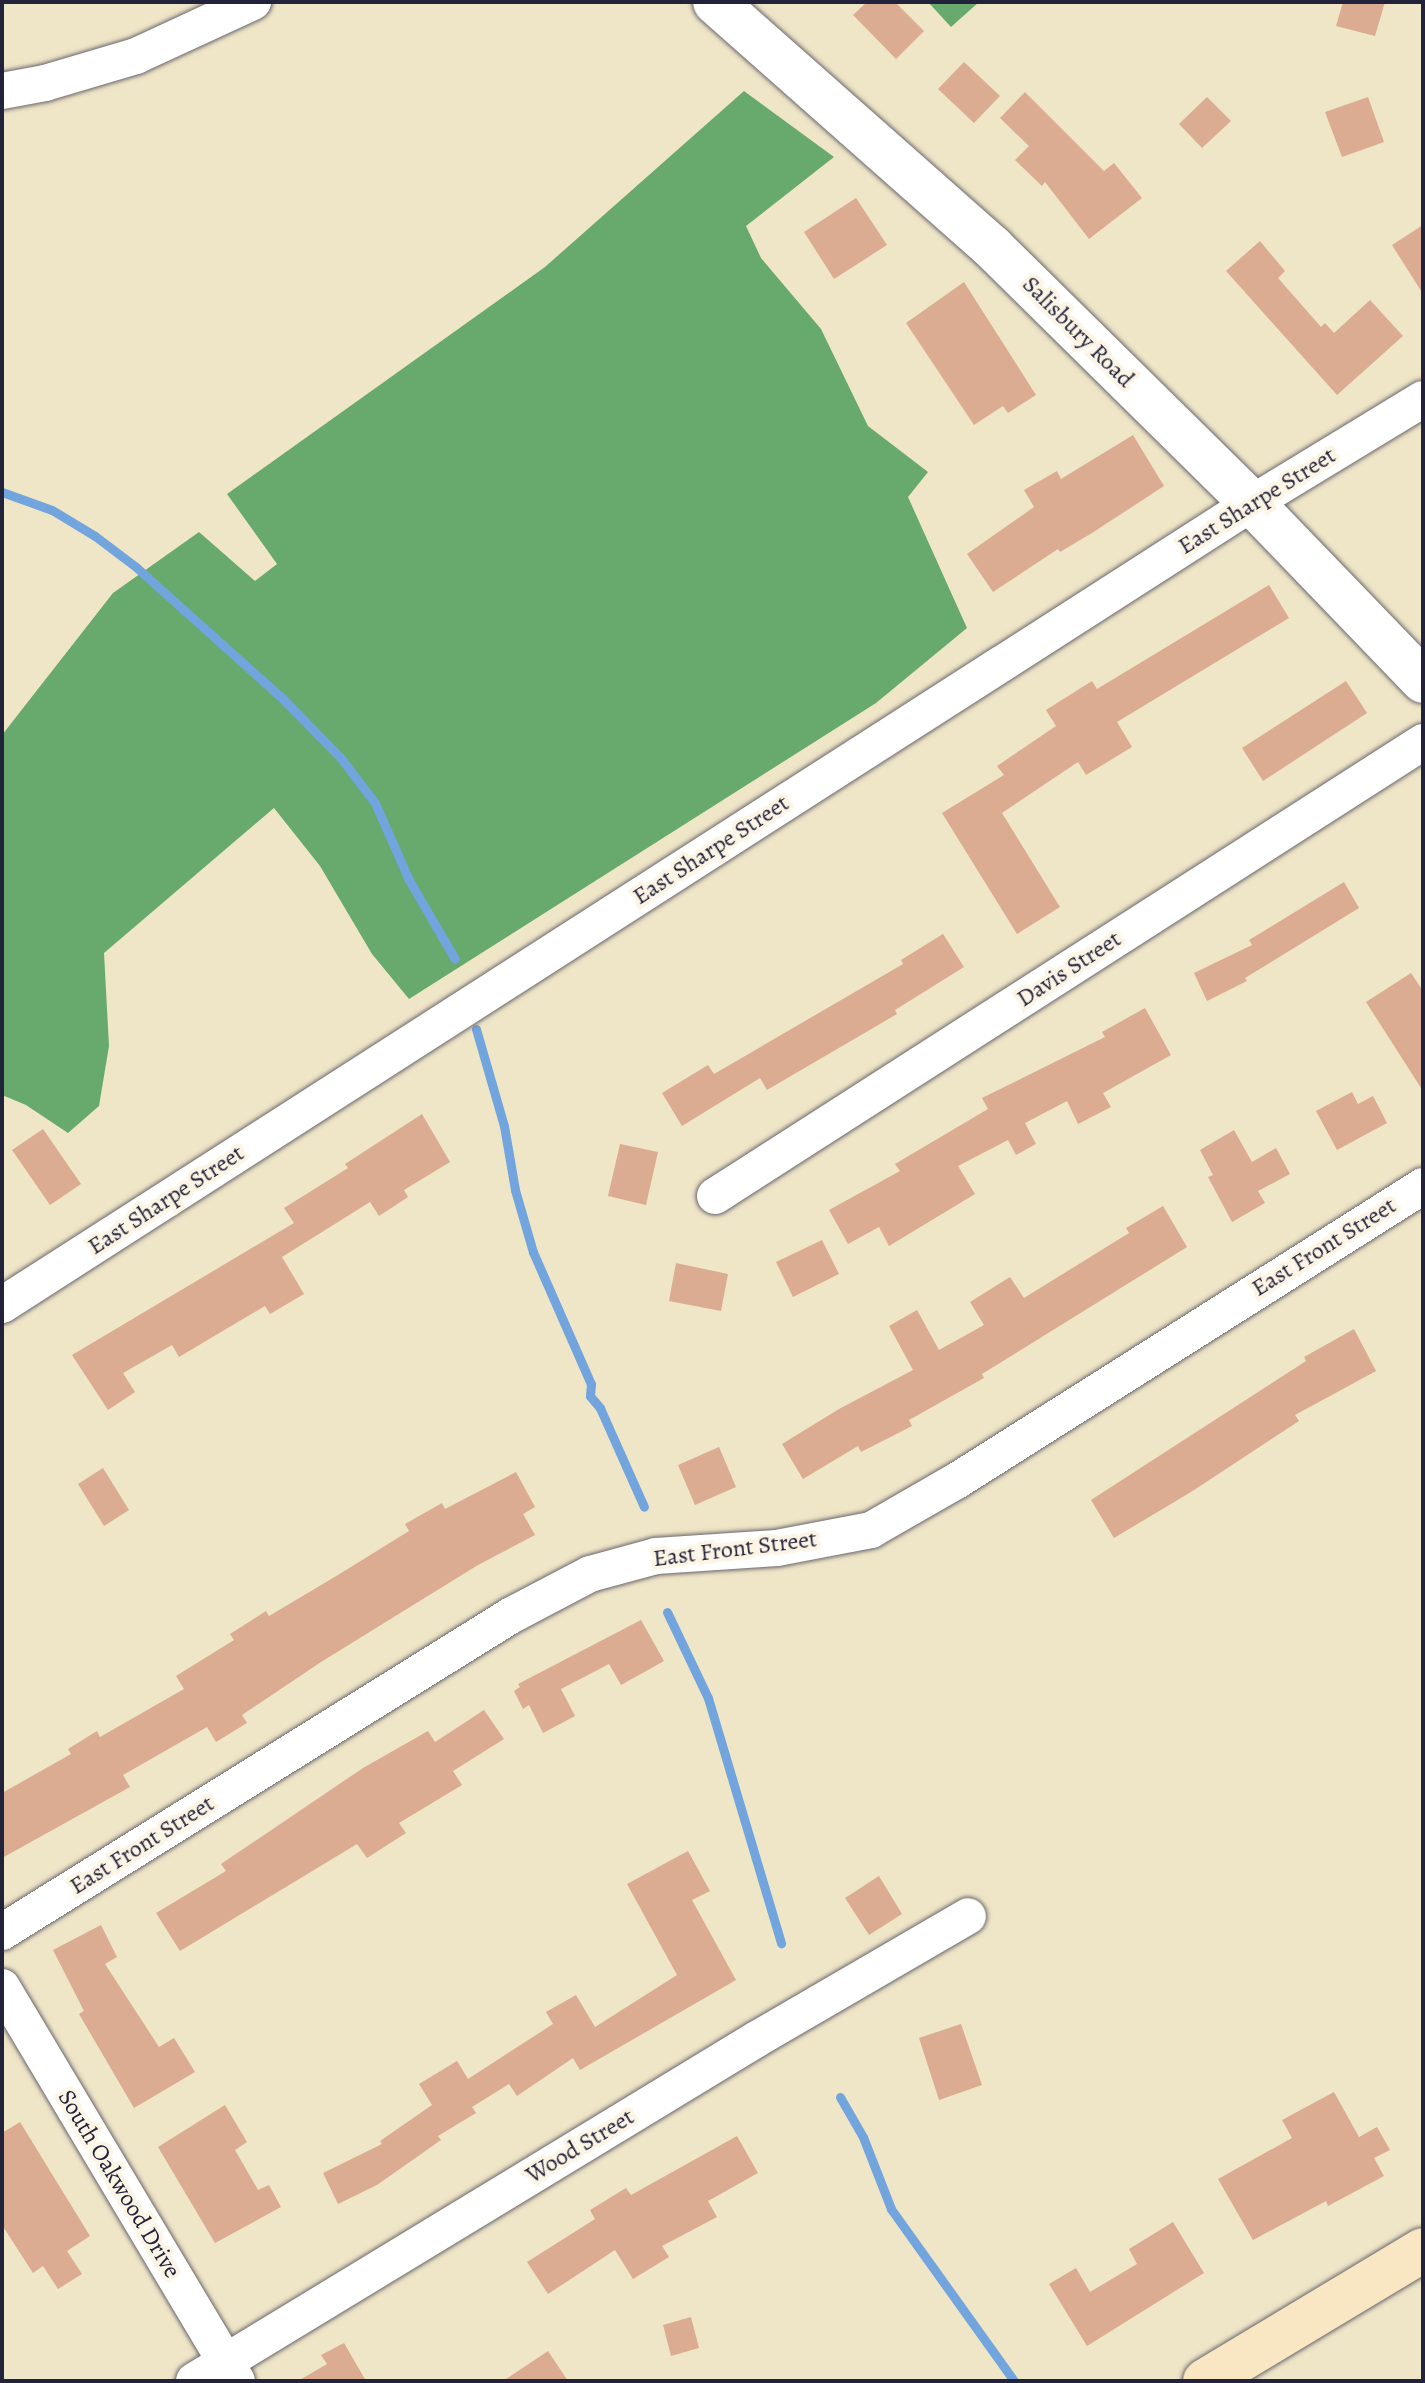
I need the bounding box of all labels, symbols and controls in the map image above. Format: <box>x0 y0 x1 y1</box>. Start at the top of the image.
street label: Salisbury Road <box>1016 270 1140 394</box>
street label: East Sharpe Street <box>1173 441 1341 561</box>
street label: East Sharpe Street <box>628 789 794 911</box>
street label: Davis Street <box>1011 925 1127 1013</box>
street label: East Sharpe Street <box>83 1139 249 1261</box>
street label: East Front Street <box>1247 1191 1401 1303</box>
street label: East Front Street <box>651 1525 819 1573</box>
street label: East Front Street <box>65 1789 219 1901</box>
street label: South Oakwood Drive <box>51 2085 187 2283</box>
street label: Wood Street <box>521 2102 639 2190</box>

